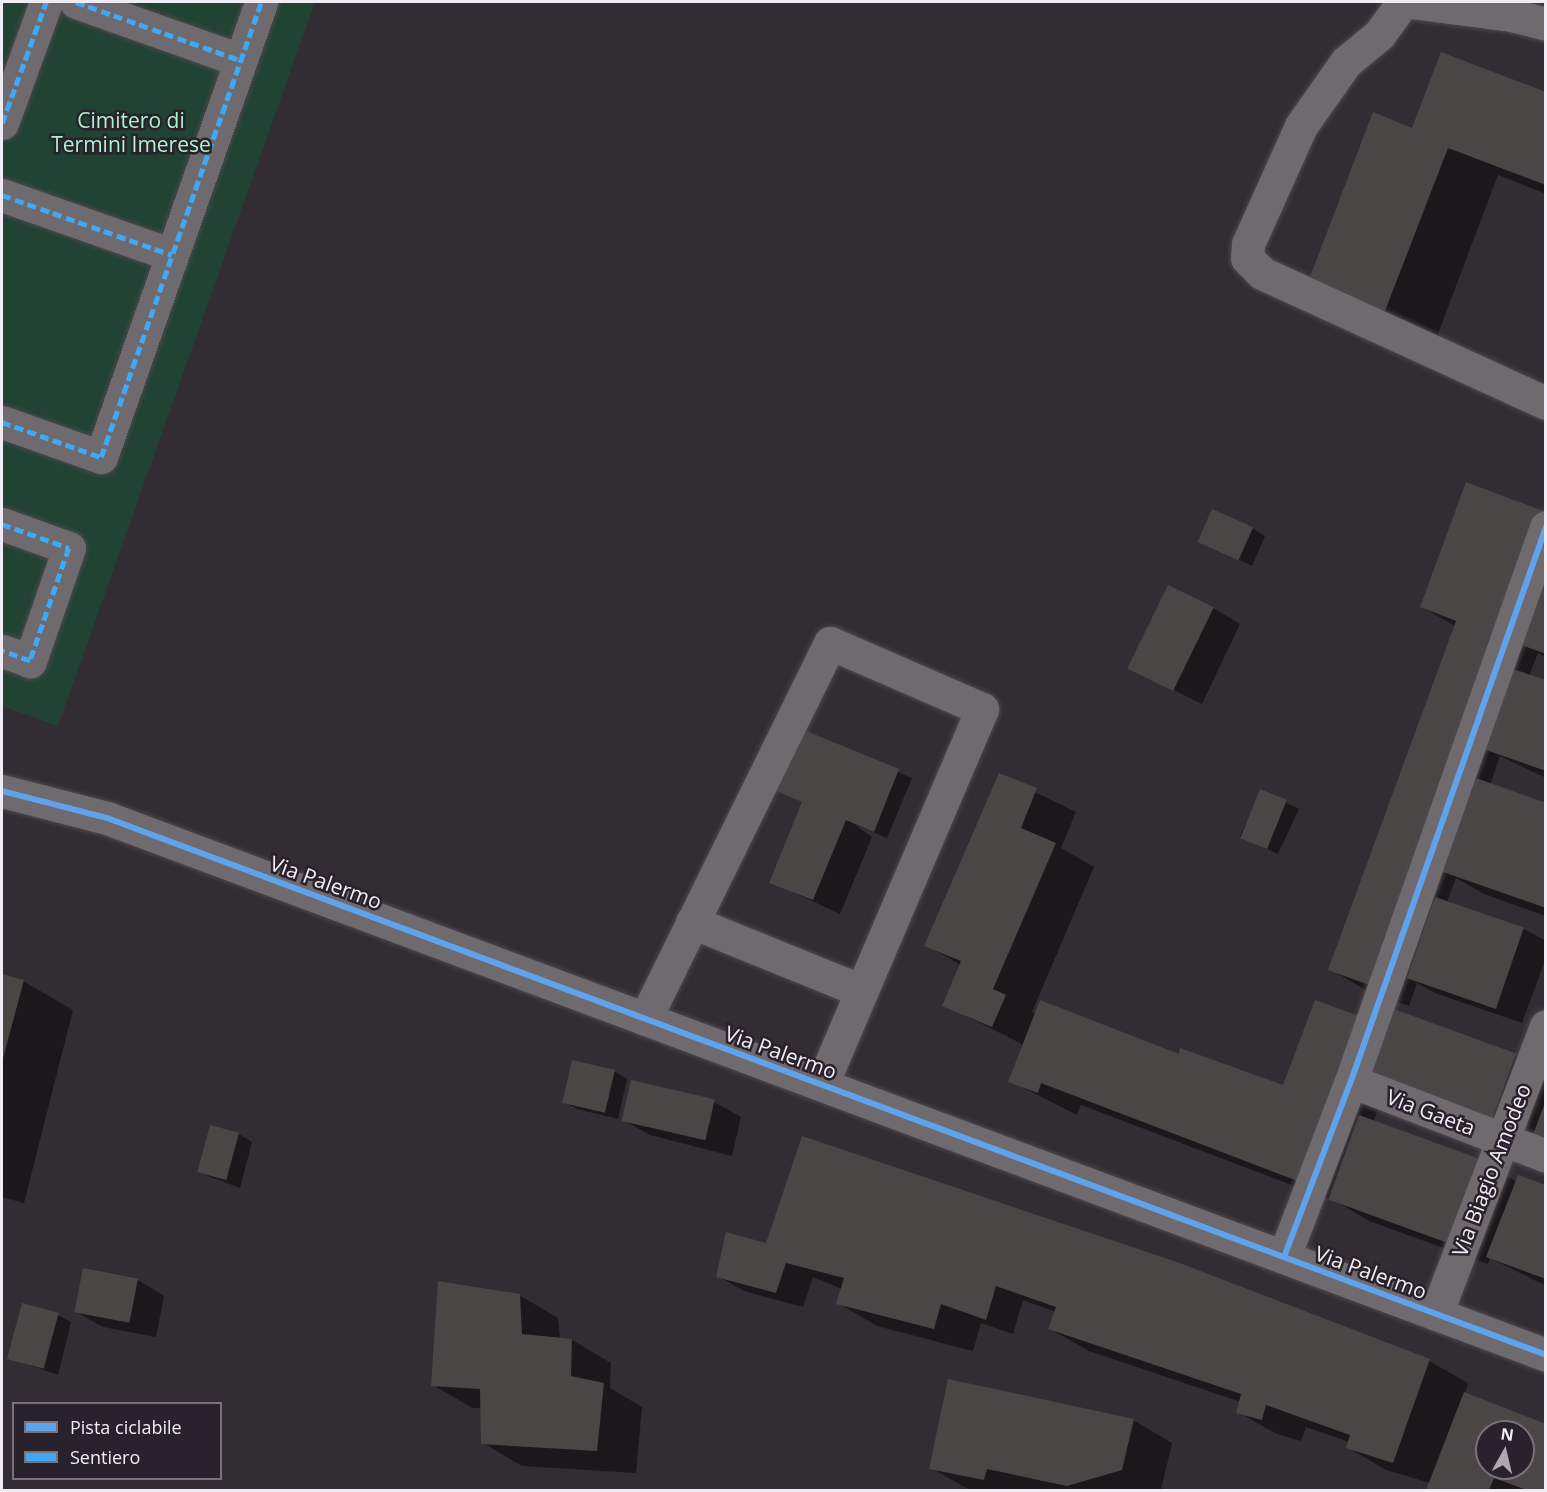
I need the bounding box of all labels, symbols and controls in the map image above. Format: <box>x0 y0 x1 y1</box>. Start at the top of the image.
park label: Cimitero di Termini Imerese <box>51 107 211 157</box>
street label: Via Palermo <box>267 850 385 914</box>
street label: Via Palermo <box>722 1020 840 1084</box>
street label: Via Biagio Amodeo <box>1446 1080 1536 1260</box>
street label: Via Gaeta <box>1383 1084 1479 1140</box>
street label: Via Palermo <box>1312 1240 1430 1304</box>
legend <box>12 1402 222 1480</box>
text: Pista ciclabile <box>70 1415 182 1439</box>
north arrow <box>1475 1420 1535 1480</box>
text: N <box>1499 1422 1515 1446</box>
text: Sentiero <box>70 1445 140 1469</box>

